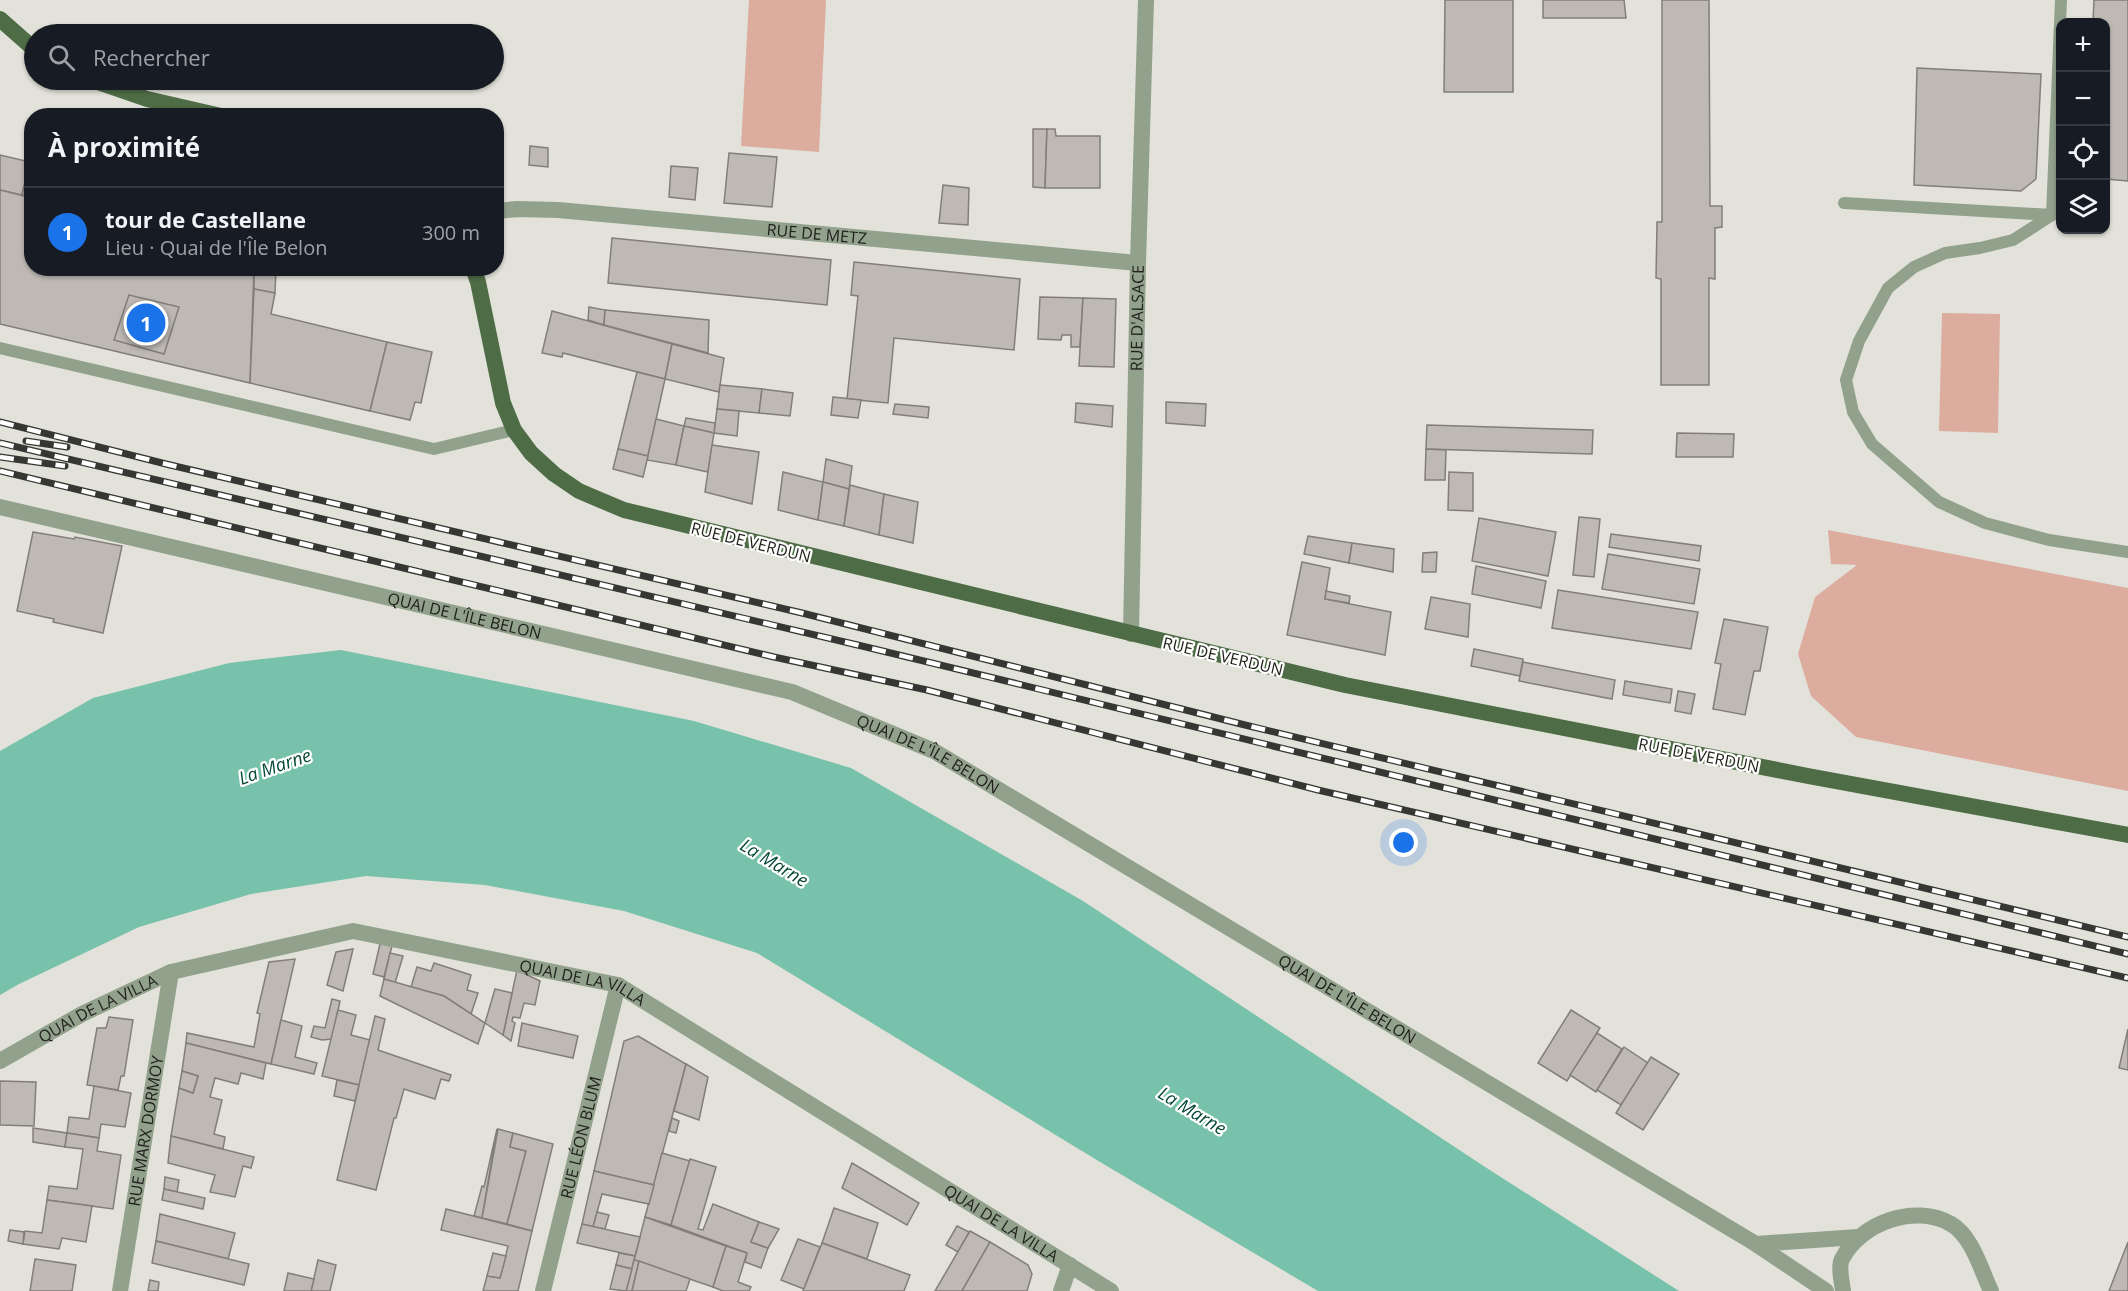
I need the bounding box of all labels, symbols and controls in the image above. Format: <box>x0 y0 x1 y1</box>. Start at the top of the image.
map controls <box>2056 18 2110 234</box>
button: + <box>2056 18 2110 72</box>
search box <box>24 24 504 90</box>
icon: search <box>45 41 78 74</box>
text: Rechercher <box>93 42 210 72</box>
button: − <box>2056 72 2110 126</box>
button: locate <box>2056 126 2110 180</box>
text: À proximité <box>48 129 200 165</box>
button: layers <box>2056 180 2110 234</box>
text: tour de Castellane <box>105 204 306 234</box>
street label: RUE DE METZ <box>766 218 868 249</box>
text: 1 <box>62 219 73 246</box>
text: 300 m <box>422 219 480 246</box>
text: Lieu · Quai de l'Île Belon <box>105 234 327 261</box>
street label: RUE D'ALSACE <box>1125 265 1149 371</box>
pin: 1 <box>126 300 166 346</box>
street label: RUE DE VERDUN <box>689 516 813 568</box>
street label: QUAI DE L'ÎLE BELON <box>385 587 544 644</box>
street label: RUE DE VERDUN <box>1161 631 1285 681</box>
street label: QUAI DE L'ÎLE BELON <box>853 709 1004 799</box>
street label: RUE DE VERDUN <box>1637 732 1761 778</box>
water label: La Marne <box>235 742 314 790</box>
your location <box>1389 828 1418 857</box>
water label: La Marne <box>736 832 813 892</box>
street label: QUAI DE L'ÎLE BELON <box>1274 949 1420 1049</box>
street label: QUAI DE LA VILLA <box>517 954 651 1011</box>
street label: QUAI DE LA VILLA <box>34 969 162 1048</box>
street label: RUE MARX DORMOY <box>123 1054 168 1208</box>
street label: RUE LÉON BLUM <box>555 1074 606 1201</box>
water label: La Marne <box>1154 1080 1231 1140</box>
street label: QUAI DE LA VILLA <box>940 1179 1063 1267</box>

